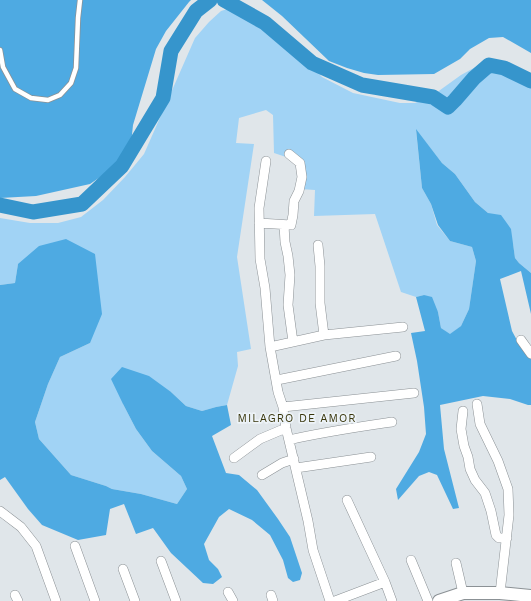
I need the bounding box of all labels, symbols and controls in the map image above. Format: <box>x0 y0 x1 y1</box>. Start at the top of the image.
district label: MILAGRO DE AMOR <box>238 412 356 425</box>

